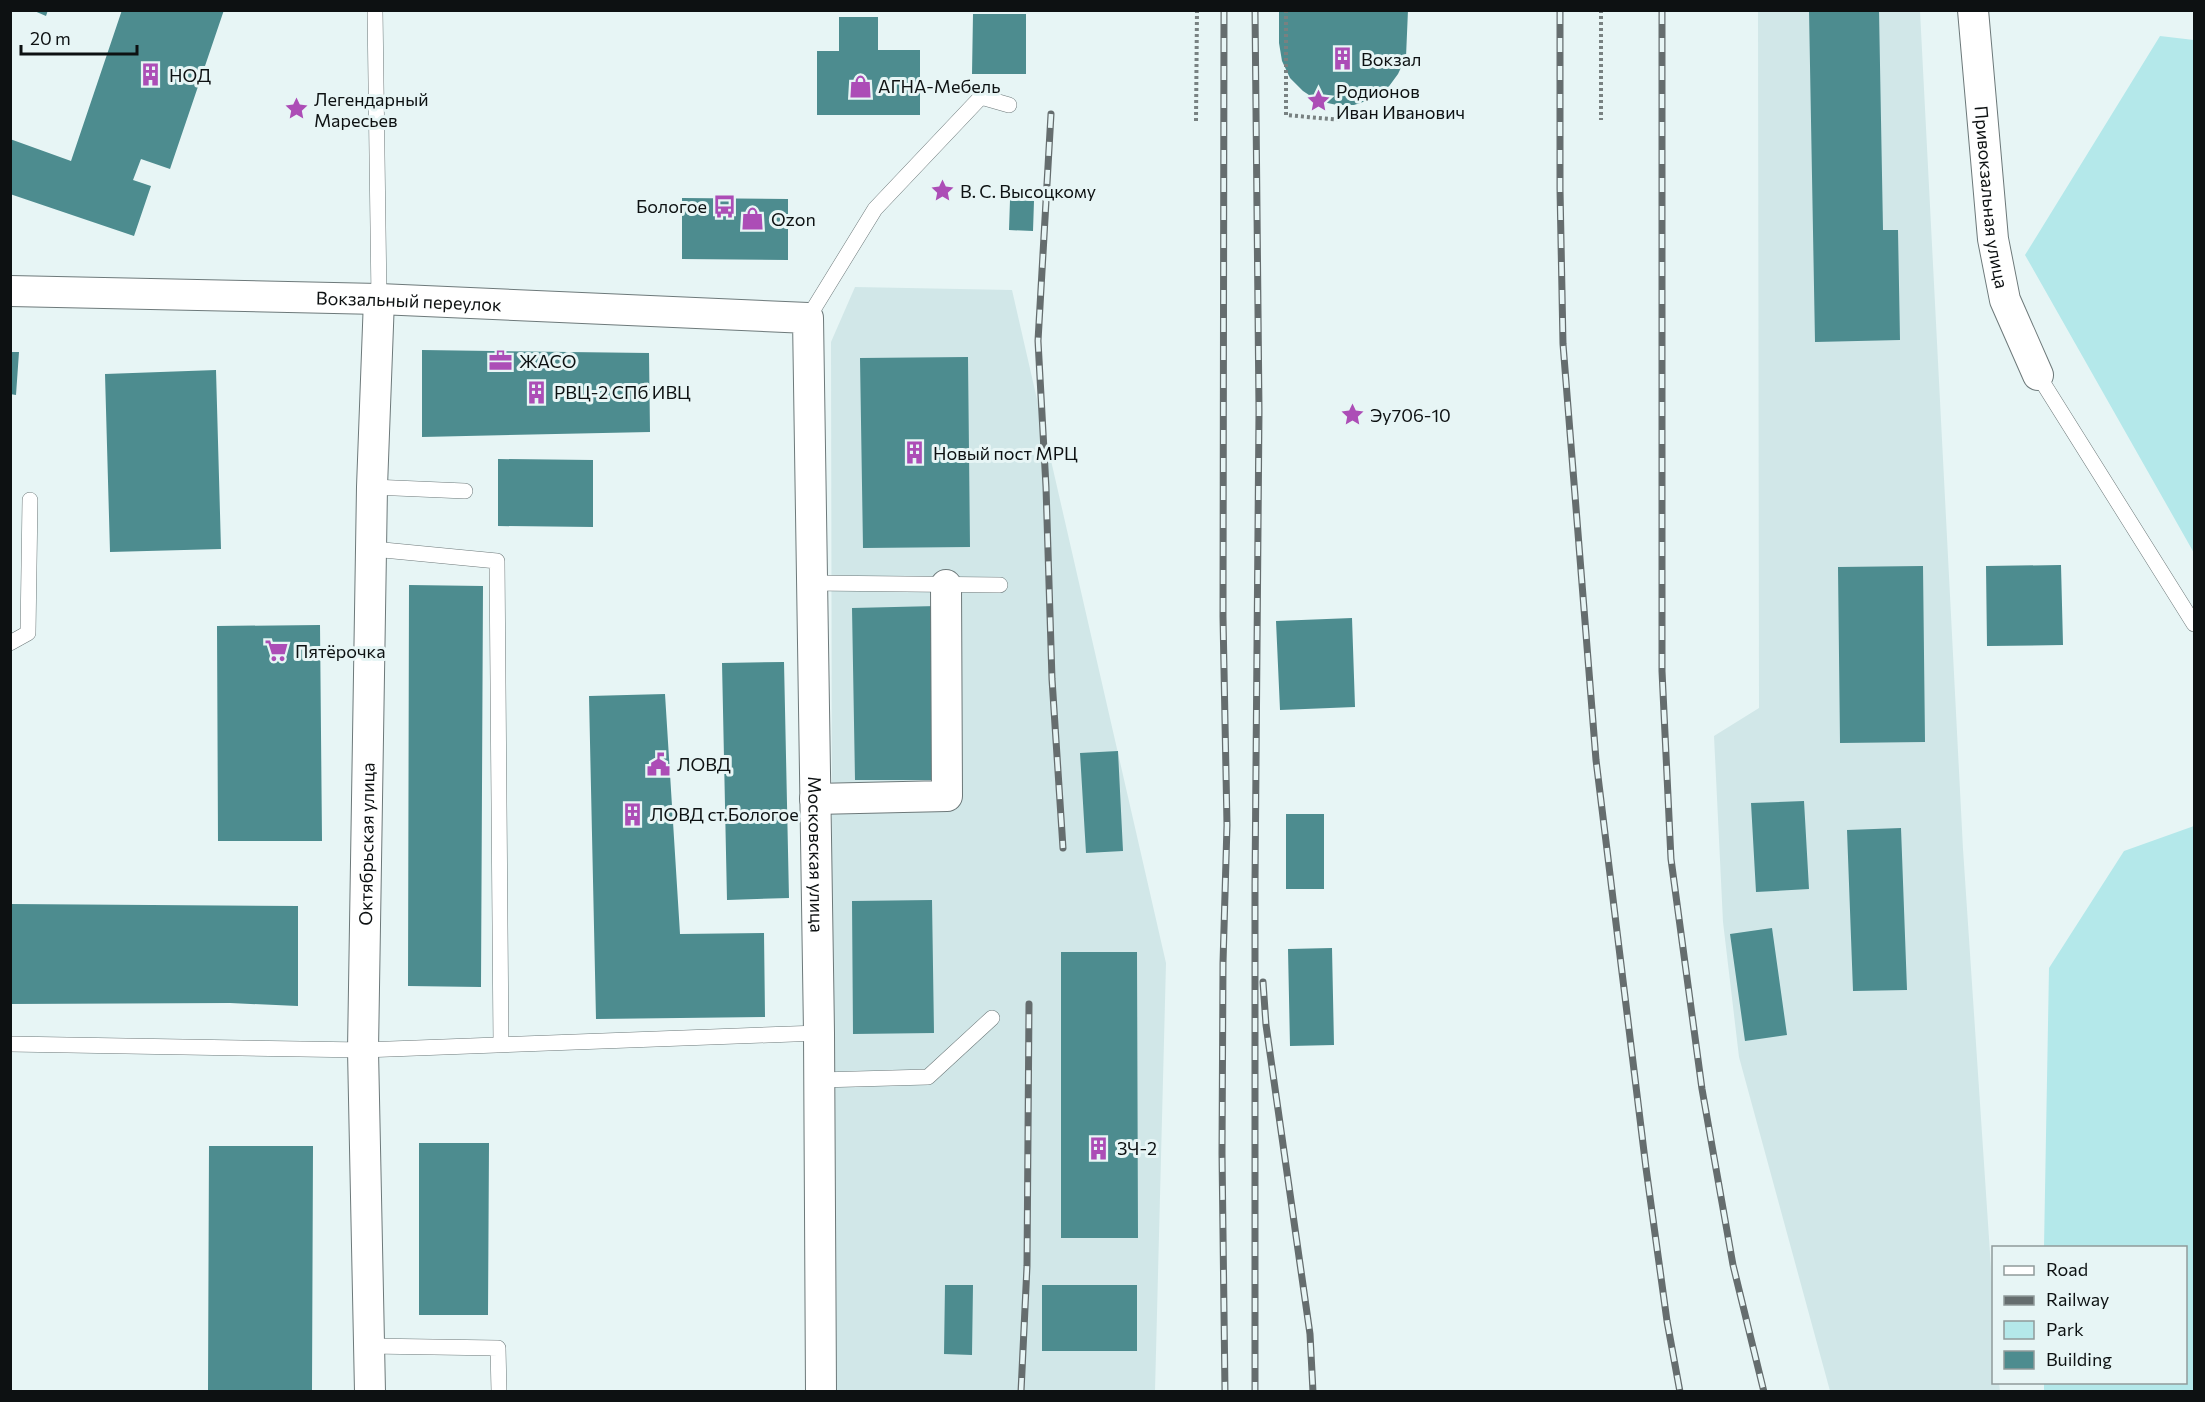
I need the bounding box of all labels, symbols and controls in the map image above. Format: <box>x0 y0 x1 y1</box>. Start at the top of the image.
scale bar <box>21 18 136 56</box>
text: 20 m <box>30 27 71 49</box>
building icon: Вокзал <box>1330 46 1356 72</box>
place label: Вокзал <box>1361 48 1421 70</box>
building icon: НОД <box>138 62 164 88</box>
place label: НОД <box>169 64 211 86</box>
shop icon: АГНА-Мебель <box>847 73 873 99</box>
place label: АГНА-Мебель <box>878 75 1000 97</box>
place label: Родионов Иван Иванович <box>1336 80 1465 123</box>
place label: Легендарный Маресьев <box>314 88 429 131</box>
place icon: Родионов Иван Иванович <box>1305 88 1331 114</box>
place icon: Легендарный Маресьев <box>283 96 309 122</box>
street label: Привокзальная улица <box>1970 105 2013 290</box>
place icon: В. С. Высоцкому <box>929 178 955 204</box>
place label: В. С. Высоцкому <box>960 180 1096 202</box>
bus stop icon: Бологое <box>712 193 738 219</box>
place label: Бологое <box>636 195 707 217</box>
shop icon: Ozon <box>740 206 766 232</box>
place label: Ozon <box>771 208 816 230</box>
street label: Вокзальный переулок <box>316 287 503 315</box>
office icon: ЖАСО <box>488 348 514 374</box>
place label: ЖАСО <box>519 350 577 372</box>
building icon: РВЦ-2 СПб ИВЦ <box>523 379 549 405</box>
place label: РВЦ-2 СПб ИВЦ <box>554 381 691 403</box>
place icon: Эу706-10 <box>1339 402 1365 428</box>
place label: Эу706-10 <box>1370 404 1451 426</box>
building icon: Новый пост МРЦ <box>902 440 928 466</box>
place label: Новый пост МРЦ <box>933 442 1078 464</box>
supermarket icon: Пятёрочка <box>264 638 290 664</box>
place label: Пятёрочка <box>295 640 386 662</box>
public building icon: ЛОВД <box>646 751 672 777</box>
place label: ЛОВД <box>677 753 731 775</box>
street label: Октябрьская улица <box>354 762 379 926</box>
street label: Московская улица <box>804 776 828 933</box>
building icon: ЛОВД ст.Бологое <box>619 801 645 827</box>
place label: ЛОВД ст.Бологое <box>650 803 799 825</box>
building icon: ЗЧ-2 <box>1086 1135 1112 1161</box>
place label: ЗЧ-2 <box>1117 1137 1157 1159</box>
legend <box>1992 1246 2187 1384</box>
text: Road <box>2046 1258 2088 1280</box>
text: Railway <box>2046 1288 2109 1310</box>
text: Park <box>2046 1318 2084 1340</box>
text: Building <box>2046 1348 2112 1370</box>

